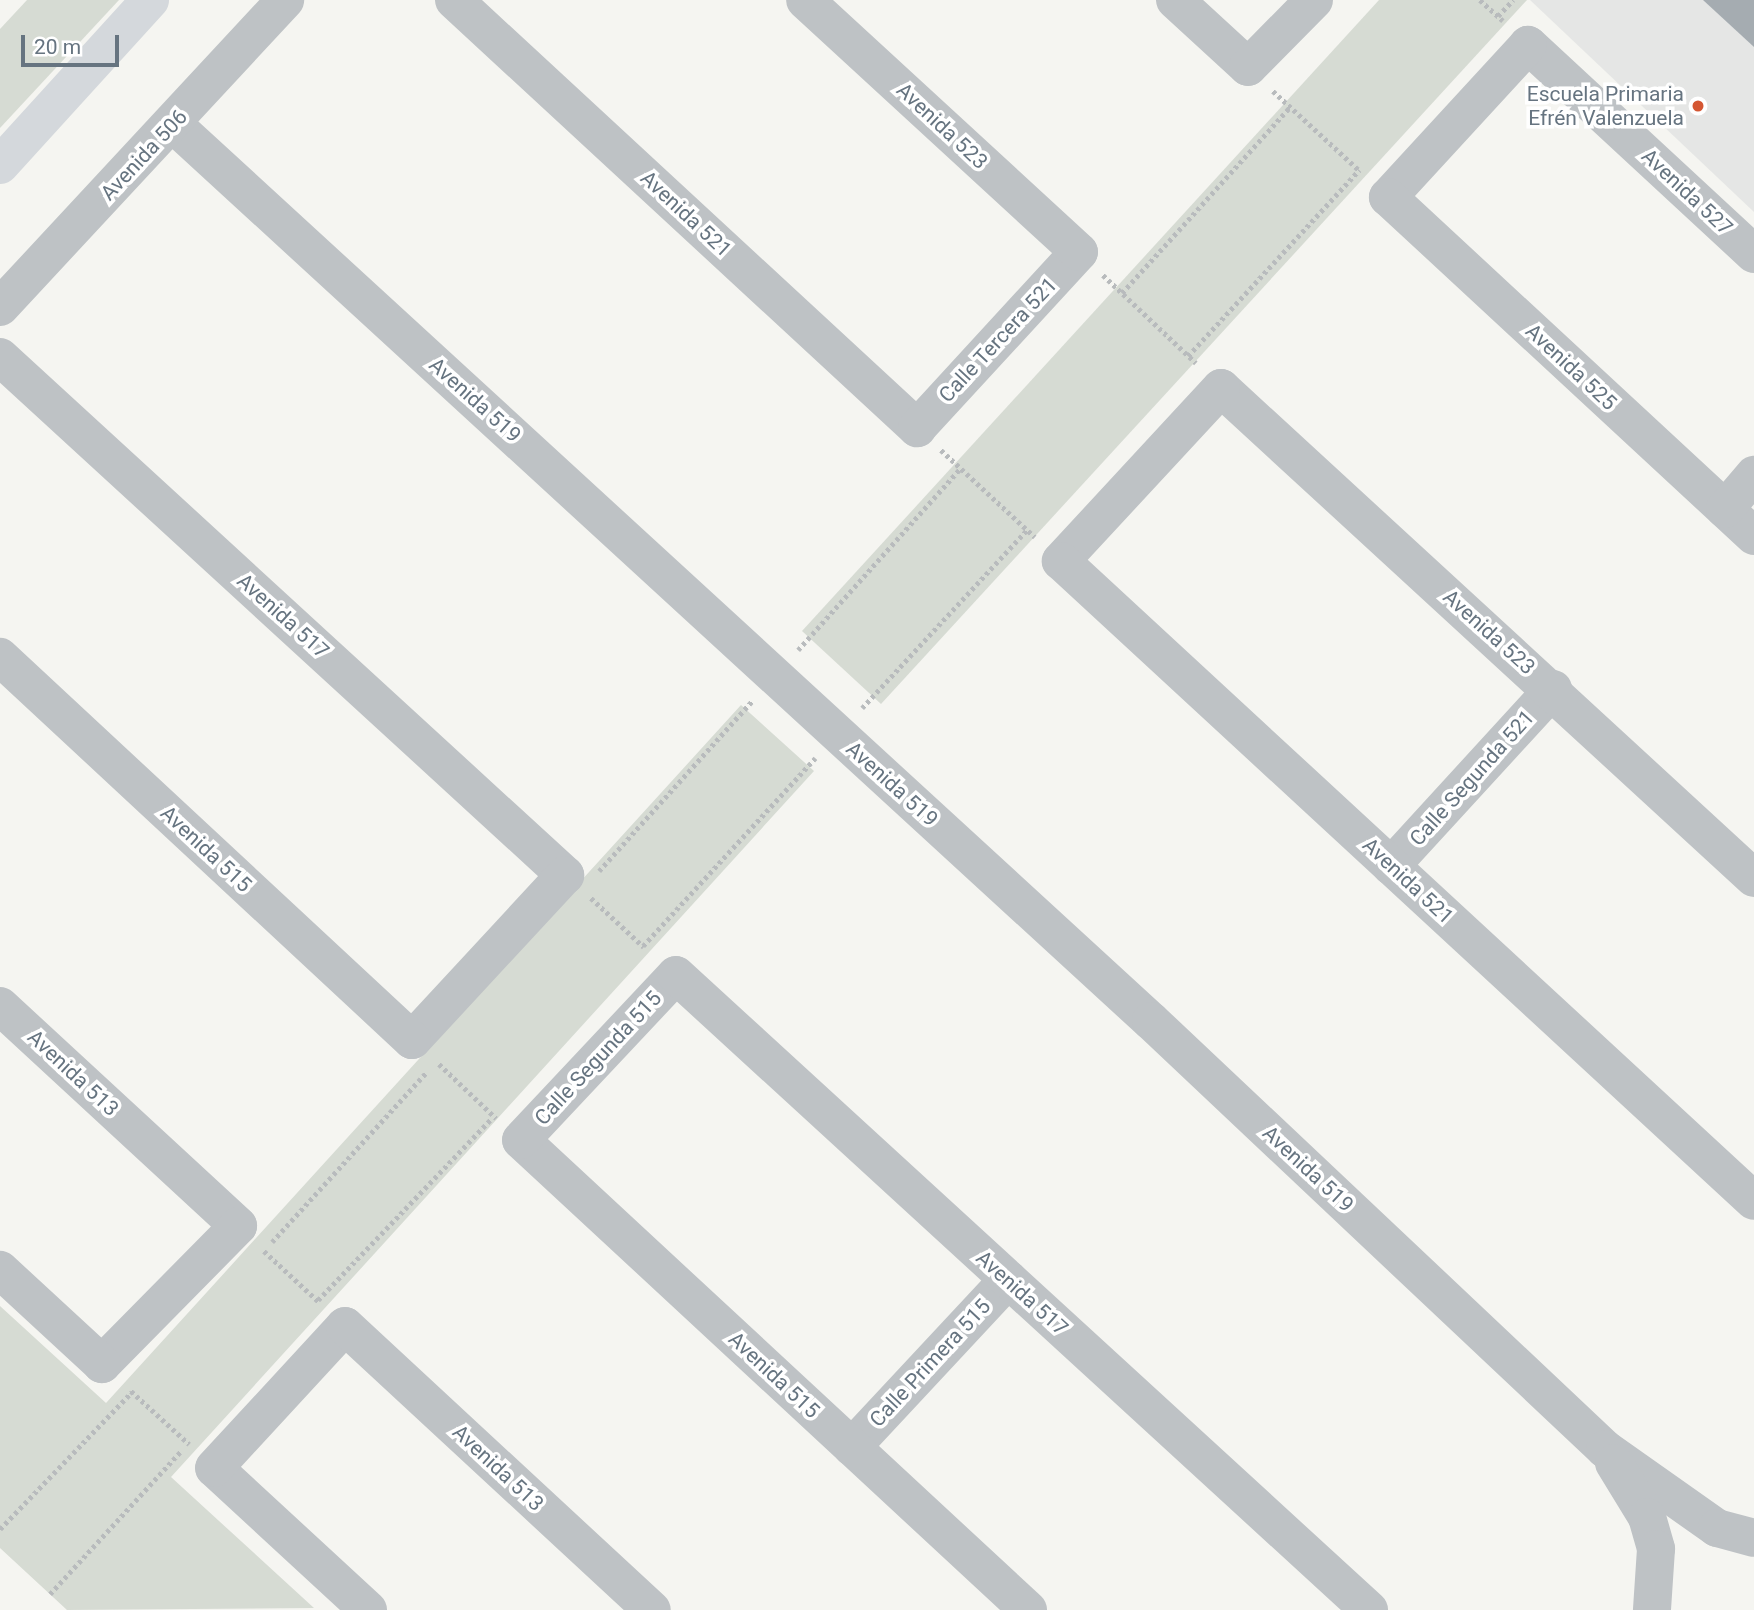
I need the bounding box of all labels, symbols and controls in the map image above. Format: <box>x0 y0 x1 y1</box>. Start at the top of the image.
scale bar <box>24 21 122 65</box>
text: 20 m <box>34 35 81 59</box>
street label: Avenida 523 <box>891 78 993 174</box>
place label: Escuela Primaria Efrén Valenzuela <box>1527 81 1684 131</box>
marker: Escuela Primaria Efrén Valenzuela <box>1690 98 1706 114</box>
street label: Avenida 506 <box>96 104 192 206</box>
street label: Avenida 527 <box>1636 144 1738 240</box>
street label: Avenida 521 <box>635 166 737 262</box>
street label: Calle Tercera 521 <box>934 272 1062 408</box>
street label: Avenida 525 <box>1520 319 1622 415</box>
street label: Avenida 519 <box>424 352 526 448</box>
street label: Avenida 517 <box>232 568 334 664</box>
street label: Avenida 523 <box>1438 584 1540 680</box>
street label: Calle Segunda 521 <box>1404 705 1540 851</box>
street label: Avenida 519 <box>841 736 943 832</box>
street label: Avenida 515 <box>155 801 257 897</box>
street label: Avenida 521 <box>1357 833 1459 929</box>
street label: Calle Segunda 515 <box>529 986 667 1130</box>
street label: Avenida 513 <box>22 1025 124 1121</box>
street label: Avenida 519 <box>1257 1121 1359 1217</box>
street label: Avenida 517 <box>971 1245 1073 1341</box>
street label: Calle Primera 515 <box>864 1294 996 1432</box>
street label: Avenida 515 <box>723 1327 825 1423</box>
street label: Avenida 513 <box>447 1420 549 1516</box>

